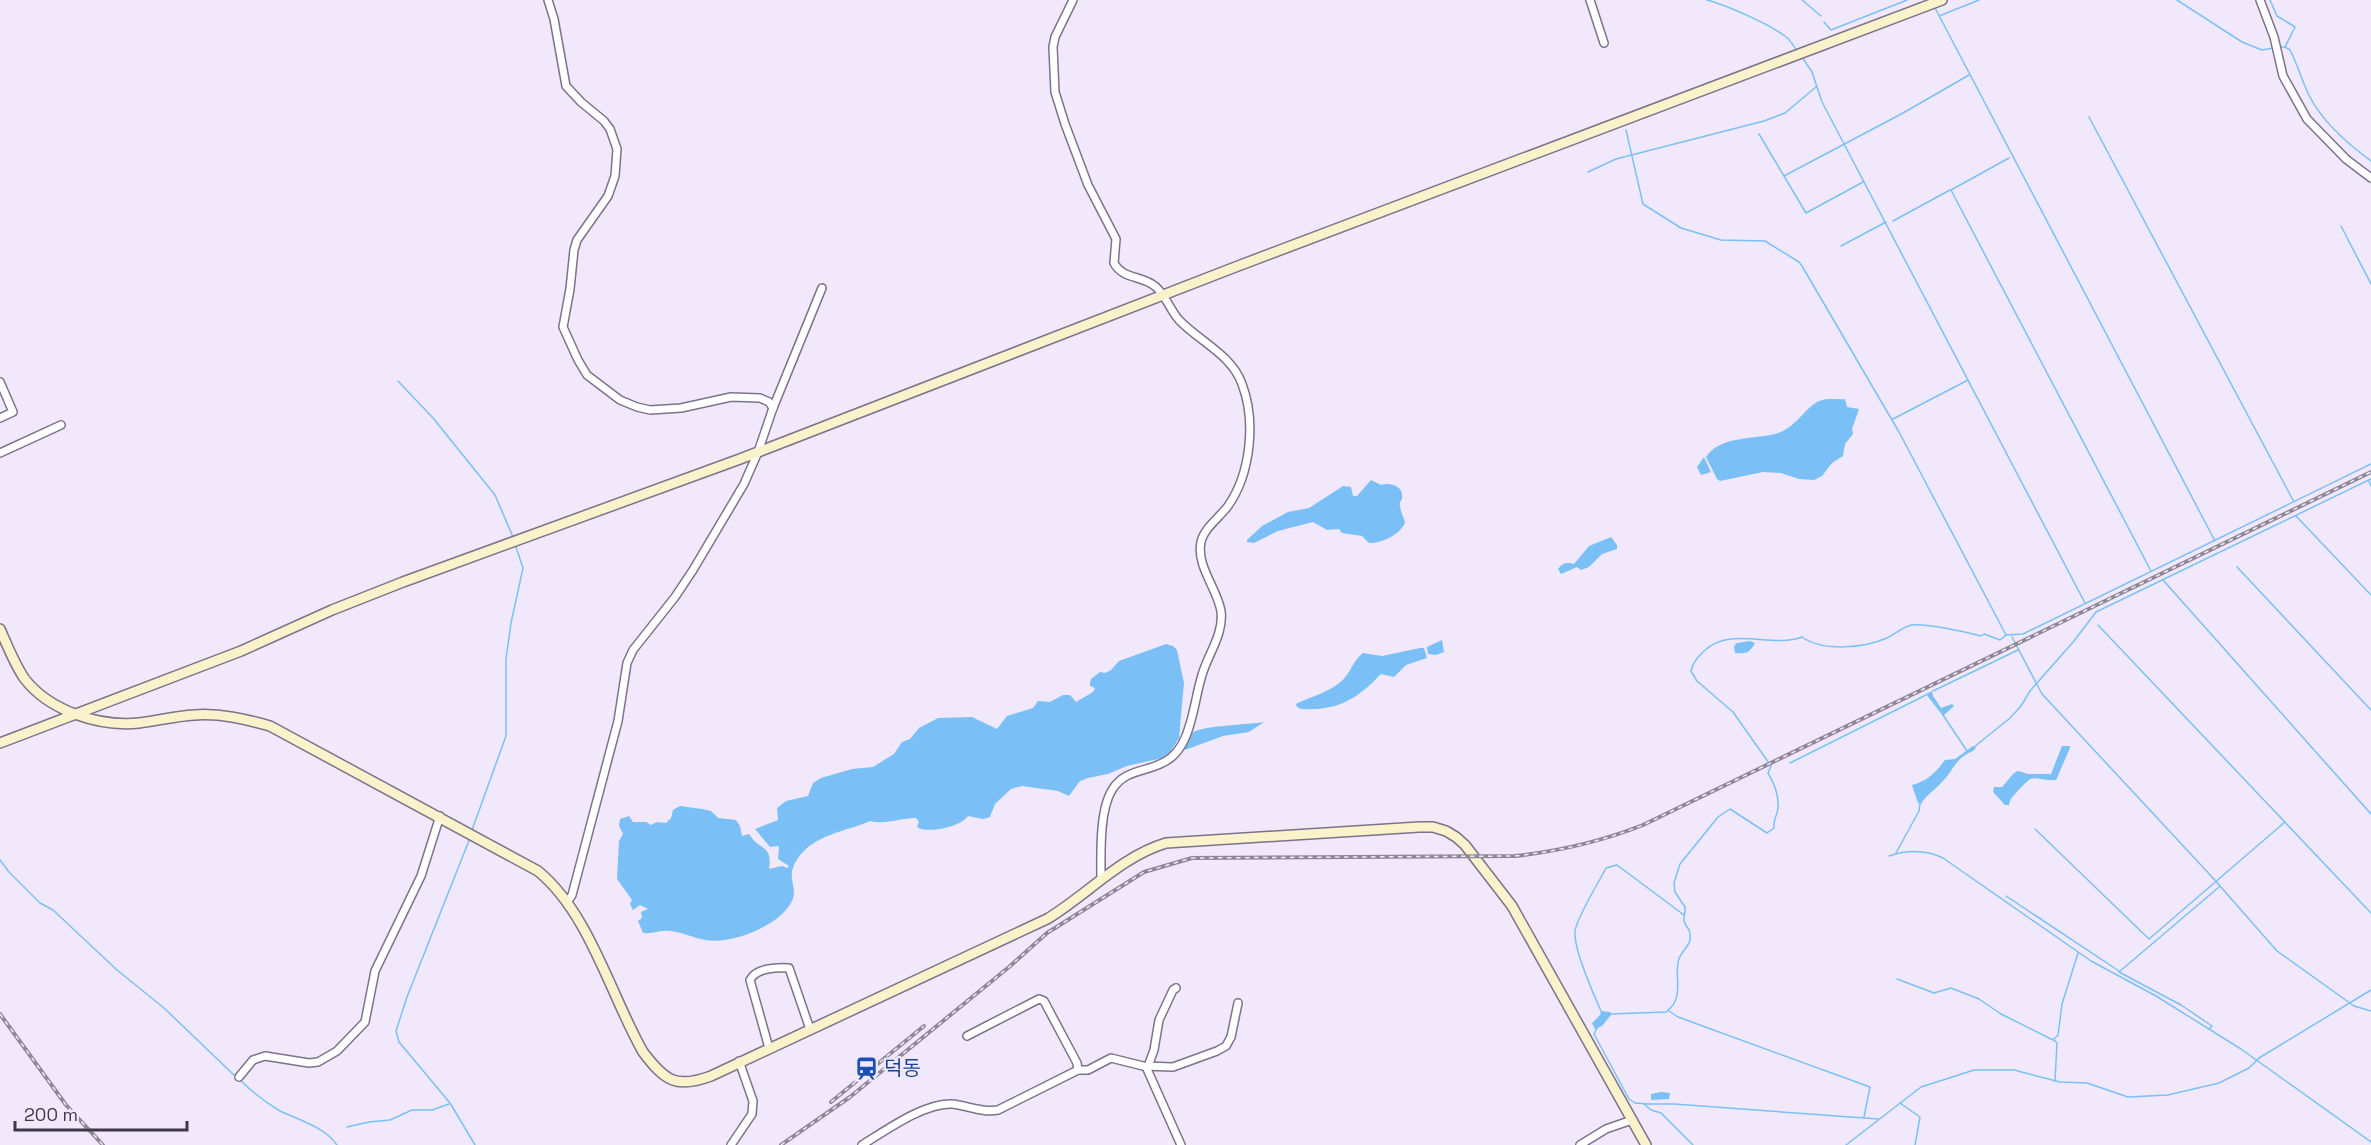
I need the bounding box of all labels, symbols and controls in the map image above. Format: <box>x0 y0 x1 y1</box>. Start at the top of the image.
station icon: 덕동 <box>853 1055 879 1081</box>
place label: 덕동 <box>884 1055 921 1081</box>
scale bar <box>15 1094 188 1132</box>
text: 200 m <box>24 1103 78 1126</box>

